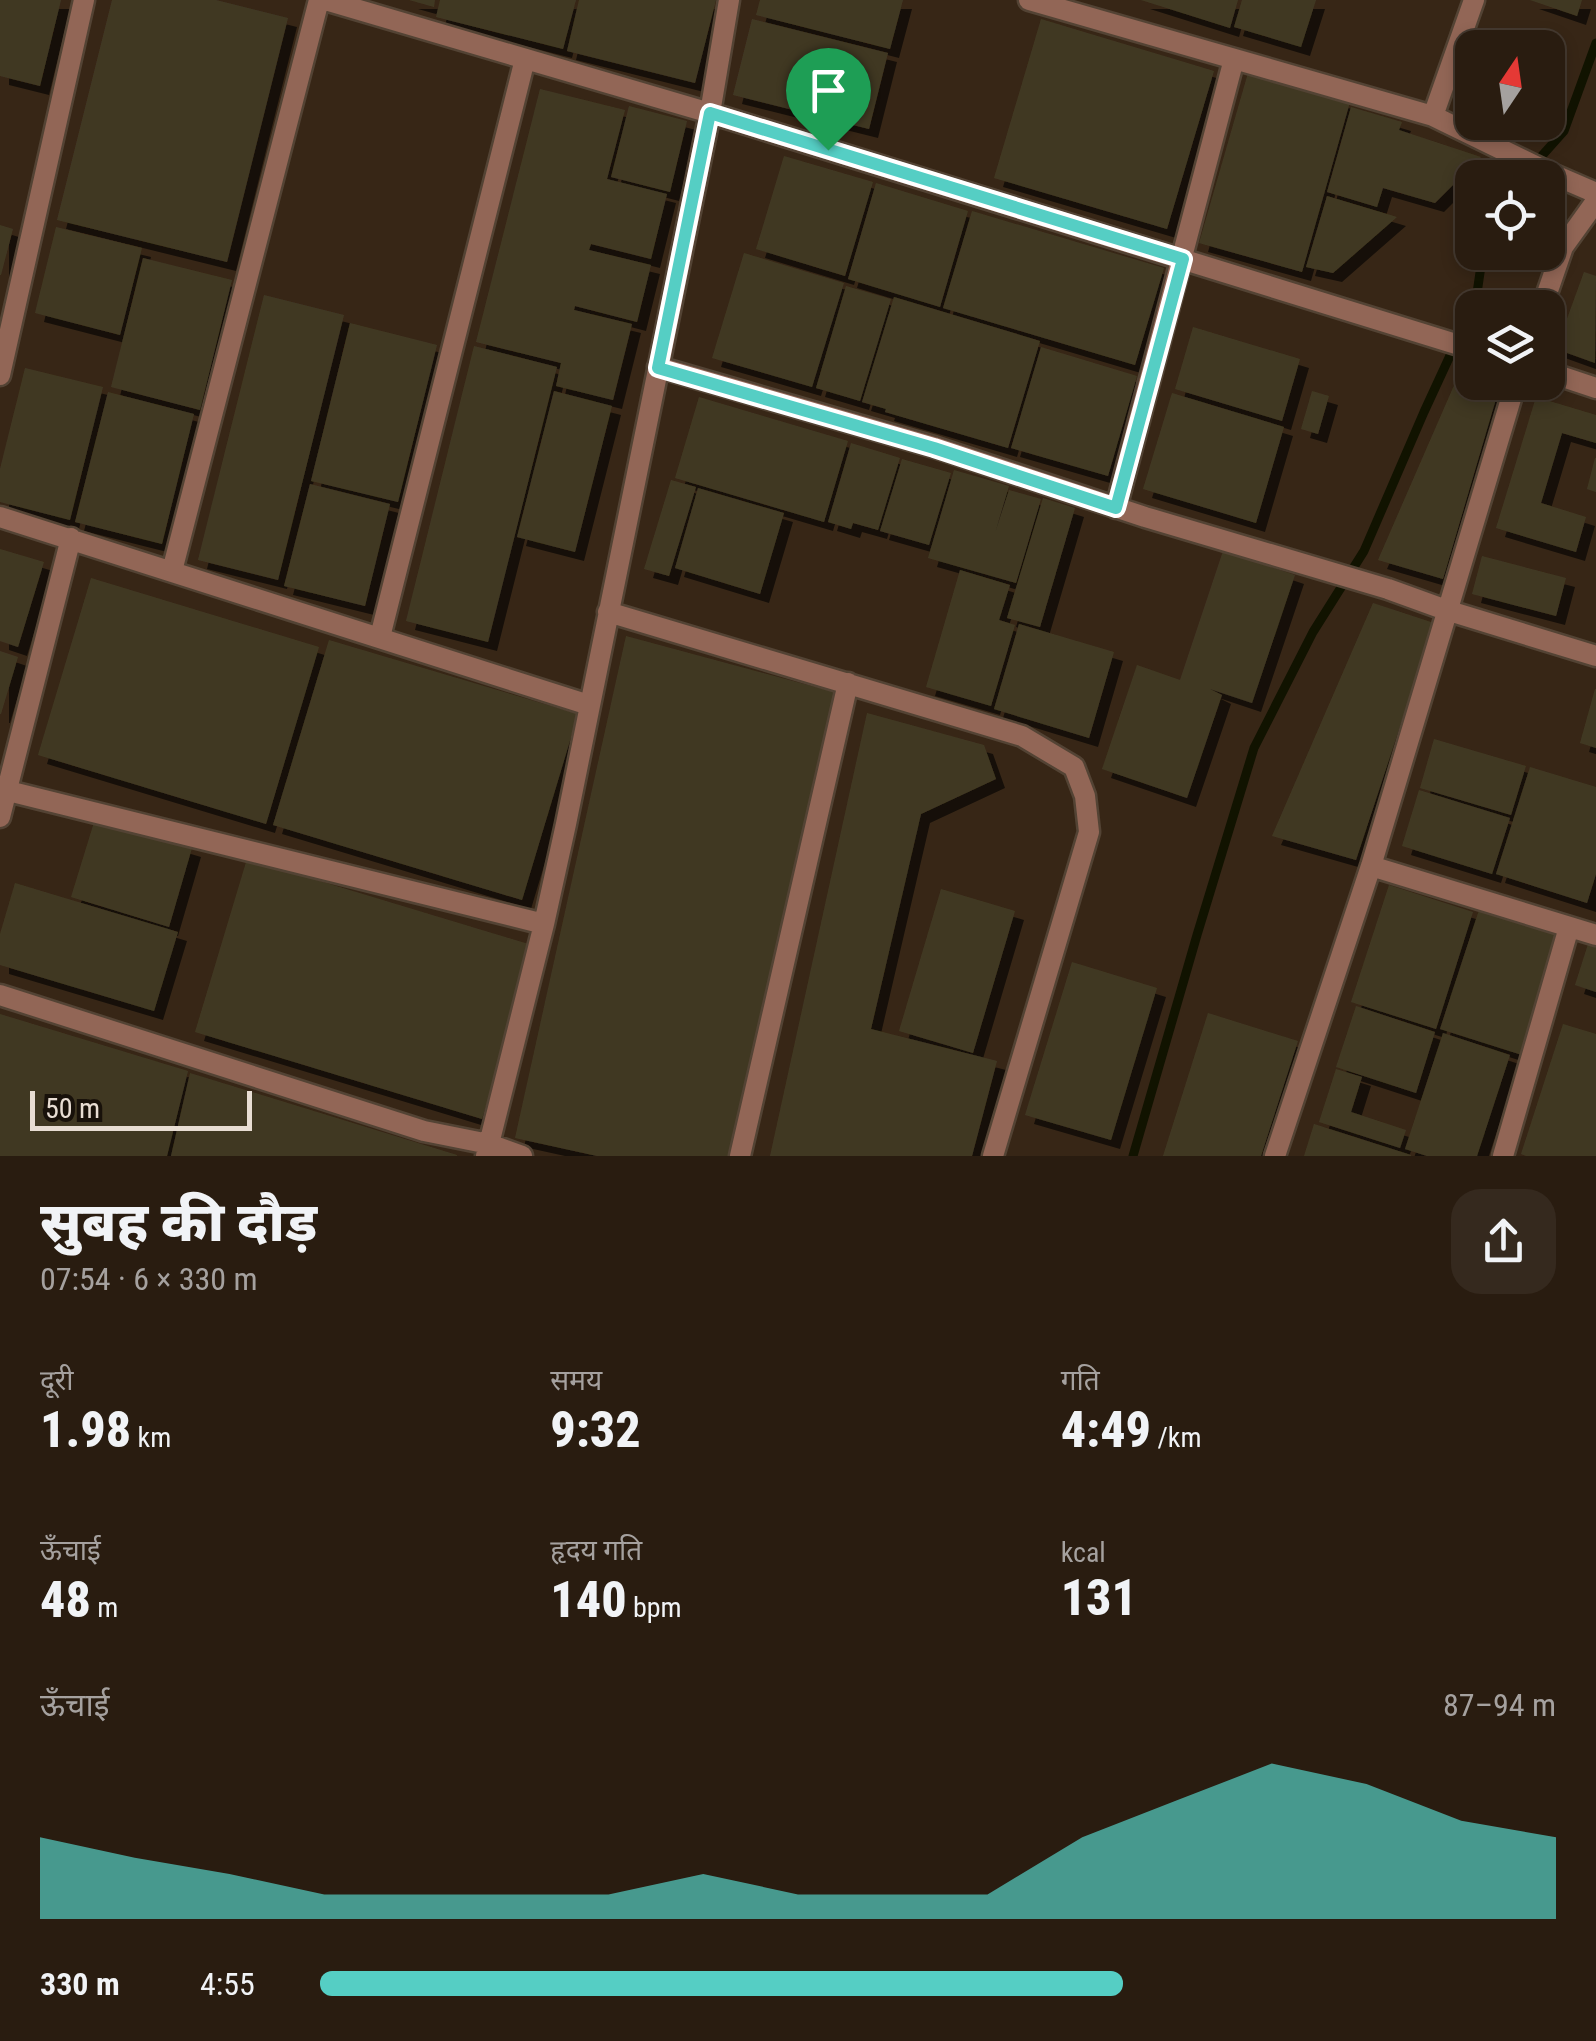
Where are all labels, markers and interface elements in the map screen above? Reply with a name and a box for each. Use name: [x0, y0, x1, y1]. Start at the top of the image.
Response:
north arrow: [1455, 30, 1565, 140]
map controls: [1455, 30, 1565, 400]
pin: [786, 48, 871, 151]
icon: arrive: [801, 63, 856, 118]
button: locate: [1455, 160, 1565, 270]
button: layers: [1455, 290, 1565, 400]
scale bar: [30, 1086, 252, 1130]
text: 50 m: [45, 1092, 100, 1125]
button: share: [1451, 1189, 1556, 1294]
text: सुबह की दौड़: [40, 1190, 317, 1254]
text: 07:54 · 6 × 330 m: [40, 1260, 258, 1298]
text: दूरी: [40, 1364, 74, 1397]
text: समय: [550, 1364, 602, 1397]
text: गति: [1061, 1364, 1100, 1397]
text: 1.98: [40, 1401, 131, 1459]
text: 9:32: [550, 1401, 641, 1459]
text: 4:49: [1061, 1401, 1151, 1459]
text: km: [131, 1421, 171, 1454]
text: /km: [1151, 1421, 1202, 1454]
text: ऊँचाई: [40, 1534, 101, 1567]
text: हृदय गति: [550, 1534, 642, 1567]
text: kcal: [1061, 1536, 1106, 1569]
text: 131: [1061, 1569, 1137, 1627]
text: 48: [40, 1571, 91, 1629]
text: 140: [550, 1571, 627, 1629]
text: m: [91, 1591, 118, 1624]
text: bpm: [627, 1591, 682, 1624]
text: ऊँचाई: [40, 1686, 109, 1724]
text: 87–94 m: [1443, 1686, 1556, 1724]
text: 330 m: [40, 1965, 120, 2003]
text: 4:55: [200, 1965, 255, 2003]

